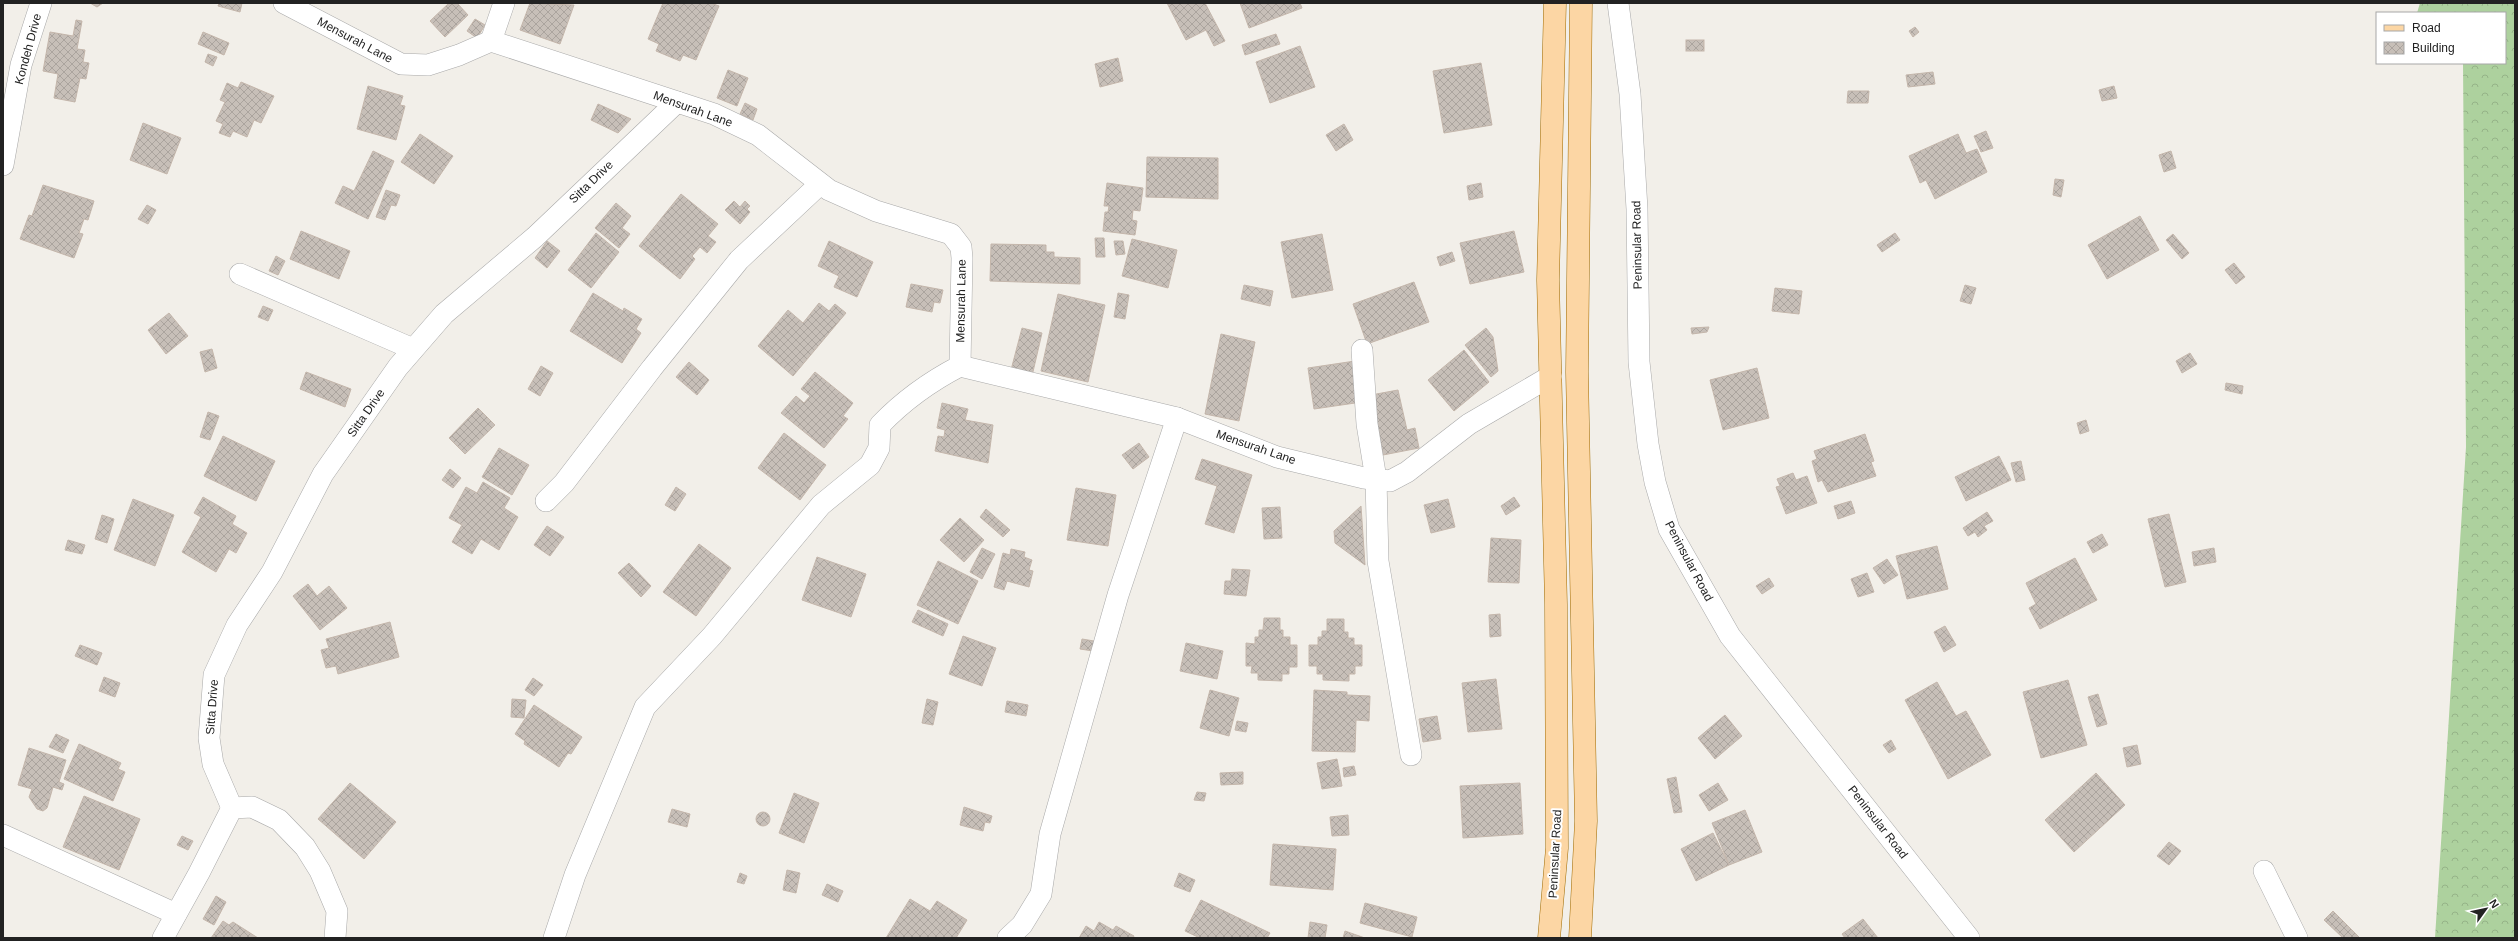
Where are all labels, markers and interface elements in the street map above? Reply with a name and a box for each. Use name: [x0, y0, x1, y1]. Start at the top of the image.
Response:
street label: Kondeh Drive: [12, 12, 44, 86]
legend: [2376, 12, 2506, 64]
street label: Mensurah Lane: [315, 14, 395, 66]
text: Road: [2412, 21, 2441, 35]
text: Building: [2412, 41, 2455, 55]
street label: Mensurah Lane: [651, 88, 735, 130]
street label: Sitta Drive: [566, 158, 616, 206]
street label: Peninsular Road: [1629, 201, 1645, 289]
street label: Mensurah Lane: [953, 259, 969, 343]
street label: Sitta Drive: [344, 386, 388, 440]
street label: Mensurah Lane: [1214, 427, 1298, 467]
street label: Peninsular Road: [1662, 519, 1716, 603]
street label: Sitta Drive: [203, 679, 221, 735]
street label: Peninsular Road: [1845, 783, 1911, 861]
street label: Peninsular Road: [1546, 809, 1564, 899]
north arrow: [2466, 889, 2506, 929]
text: N: [2487, 897, 2502, 910]

